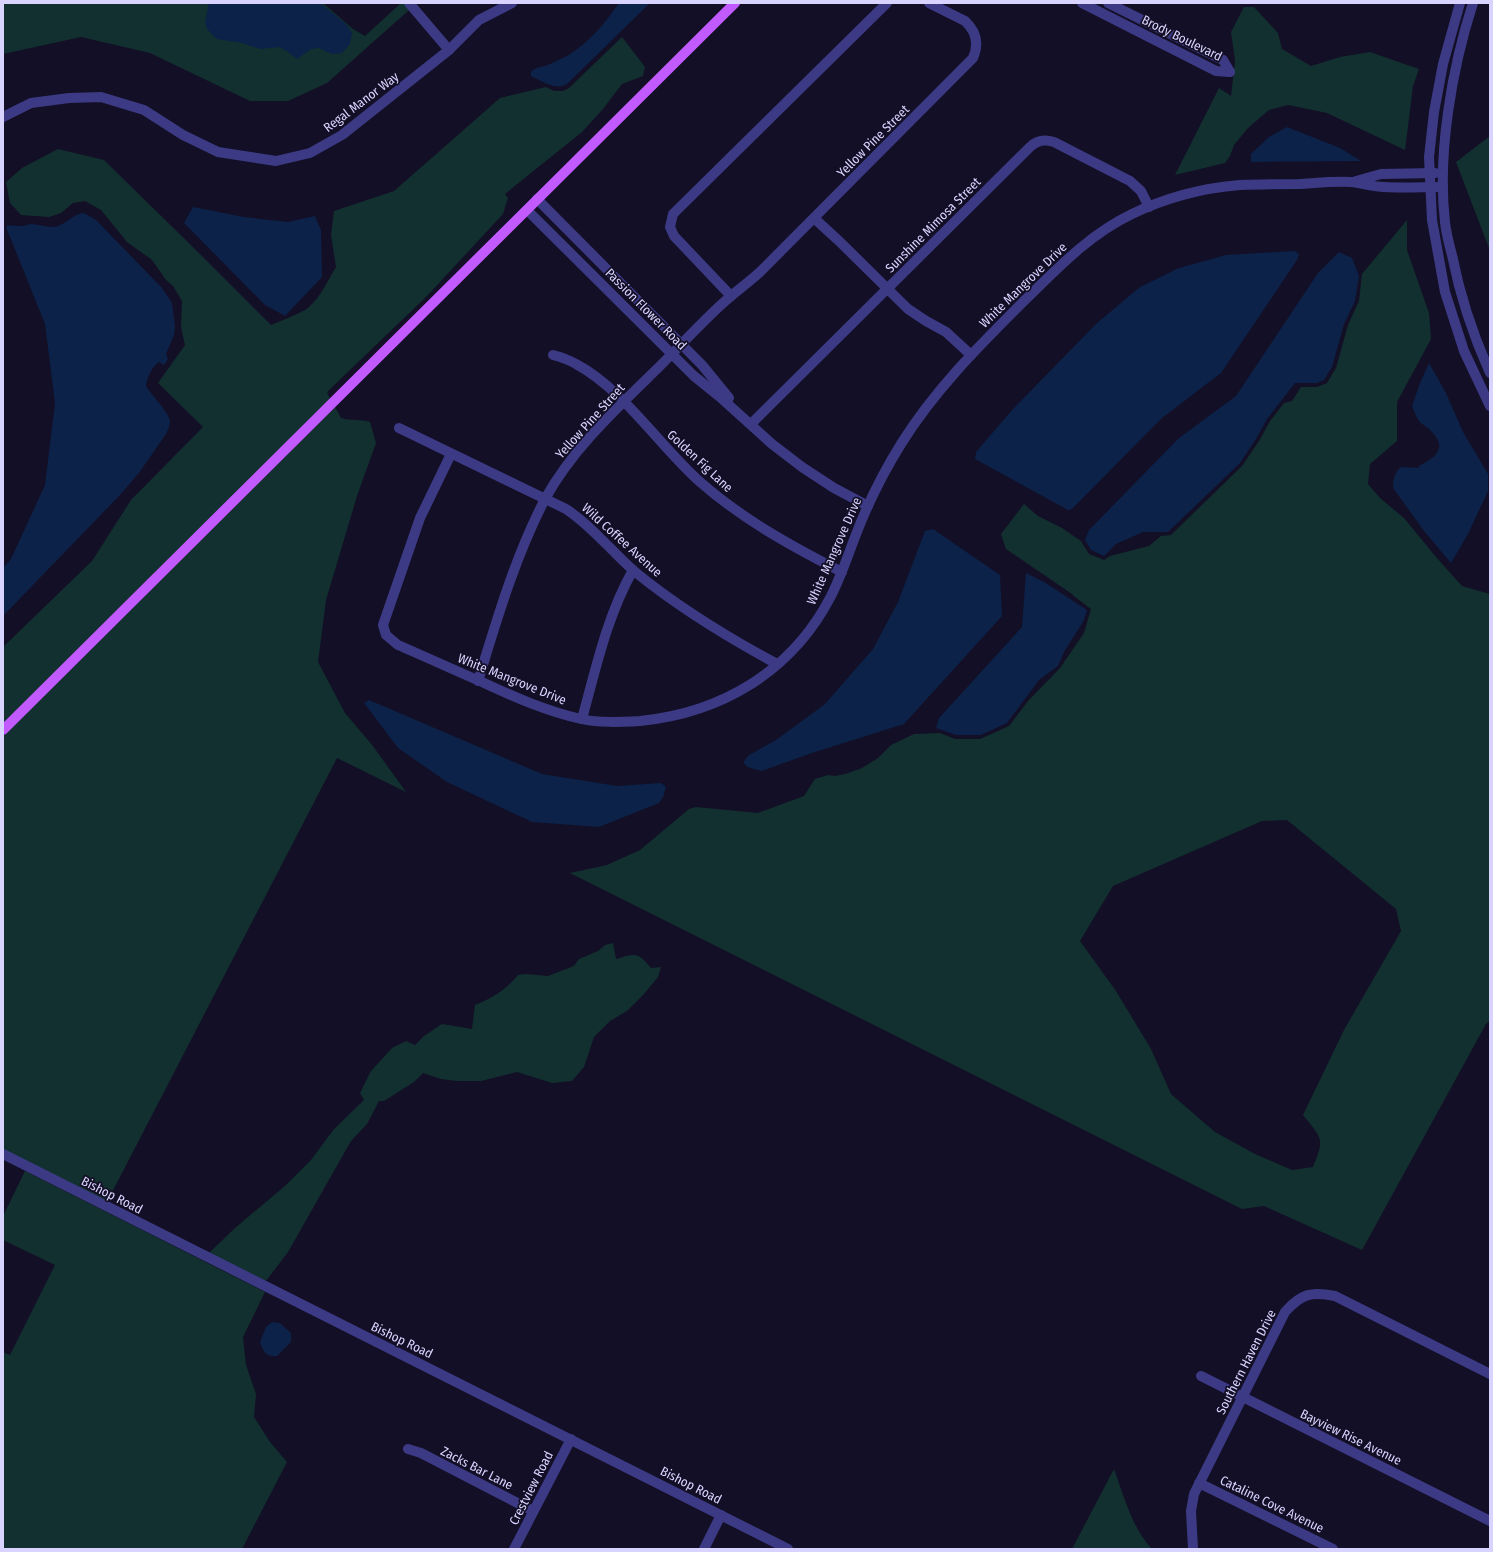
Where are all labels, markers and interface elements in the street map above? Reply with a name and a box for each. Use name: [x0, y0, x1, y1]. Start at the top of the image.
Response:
street label: Brody Boulevard: [1139, 12, 1225, 64]
street label: Regal Manor Way: [320, 69, 402, 135]
street label: Yellow Pine Street: [834, 101, 913, 180]
street label: Sunshine Mimosa Street: [882, 174, 984, 276]
street label: White Mangrove Drive: [976, 239, 1070, 331]
street label: Passion Flower Road: [602, 265, 690, 353]
street label: Yellow Pine Street: [552, 380, 628, 462]
street label: Golden Fig Lane: [664, 427, 736, 495]
street label: White Mangrove Drive: [804, 495, 864, 607]
street label: Wild Coffee Avenue: [579, 500, 665, 580]
street label: White Mangrove Drive: [456, 650, 568, 708]
street label: Bishop Road: [79, 1173, 145, 1217]
street label: Southern Haven Drive: [1213, 1307, 1279, 1417]
street label: Bishop Road: [369, 1319, 435, 1361]
street label: Bayview Rise Avenue: [1298, 1406, 1404, 1468]
street label: Zacks Bar Lane: [438, 1443, 516, 1493]
street label: Crestview Road: [506, 1449, 556, 1527]
street label: Bishop Road: [658, 1463, 724, 1507]
street label: Cataline Cove Avenue: [1218, 1472, 1326, 1536]

